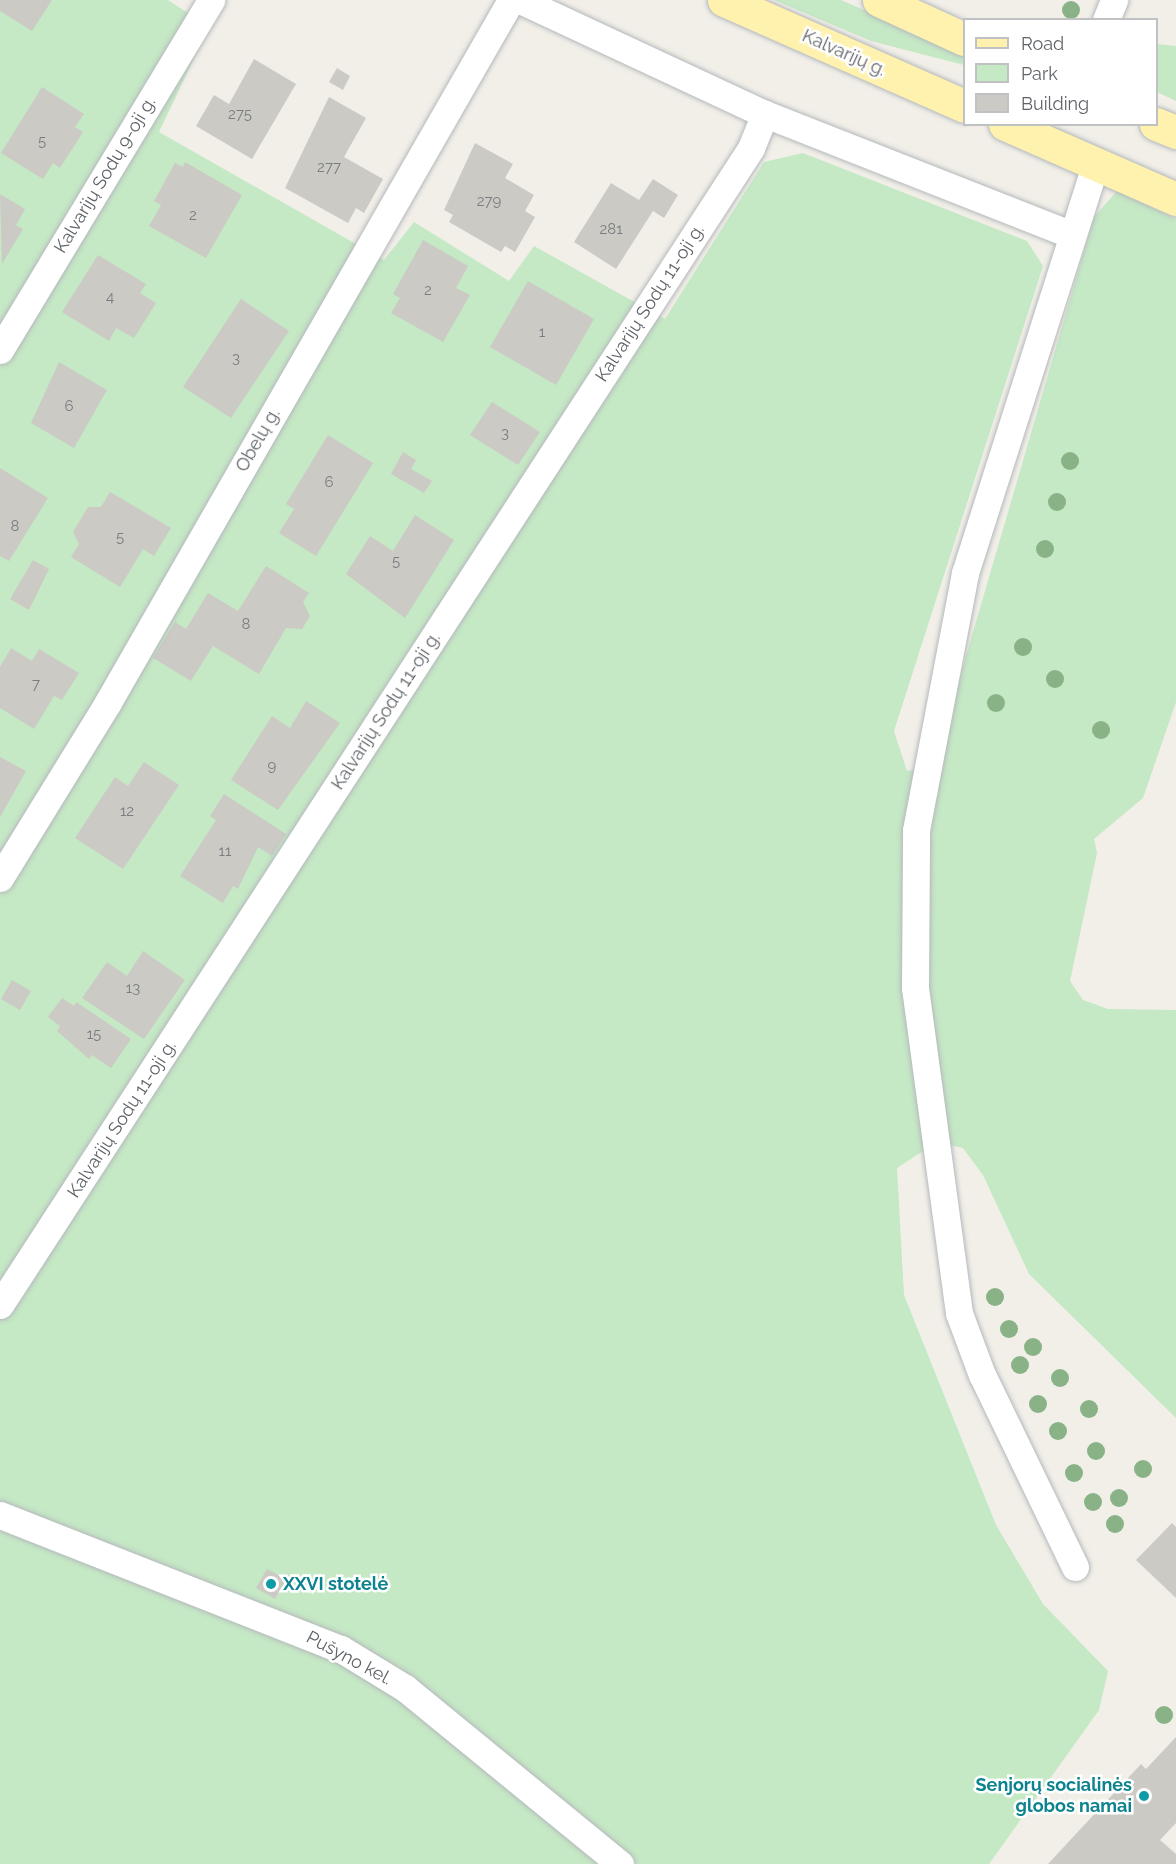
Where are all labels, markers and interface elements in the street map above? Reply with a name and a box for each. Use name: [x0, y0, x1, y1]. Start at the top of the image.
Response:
legend: [963, 18, 1158, 126]
street label: Kalvarijų g.: [799, 25, 889, 81]
text: Road: [1021, 33, 1064, 54]
text: Park: [1021, 63, 1058, 84]
street label: Kalvarijų Sodų 9-oji g.: [50, 93, 160, 257]
text: Building: [1021, 93, 1089, 114]
house number: 275: [228, 106, 252, 124]
house number: 5: [38, 133, 46, 151]
house number: 277: [317, 159, 341, 177]
house number: 279: [477, 193, 501, 211]
house number: 2: [189, 207, 197, 225]
street label: Kalvarijų Sodų 11-oji g.: [591, 220, 709, 386]
house number: 281: [599, 221, 623, 239]
house number: 2: [424, 282, 432, 300]
house number: 4: [106, 289, 114, 307]
house number: 1: [539, 324, 545, 342]
house number: 3: [232, 350, 240, 368]
house number: 6: [64, 398, 74, 416]
street label: Obelų g.: [231, 404, 285, 476]
house number: 3: [501, 425, 509, 443]
house number: 6: [324, 474, 334, 492]
house number: 8: [11, 518, 19, 536]
house number: 5: [116, 529, 124, 547]
house number: 5: [392, 553, 400, 571]
house number: 8: [242, 616, 250, 634]
street label: Kalvarijų Sodų 11-oji g.: [327, 628, 445, 794]
house number: 7: [32, 676, 40, 694]
house number: 9: [268, 758, 276, 776]
house number: 12: [120, 803, 134, 821]
house number: 11: [219, 843, 231, 861]
house number: 13: [126, 980, 140, 998]
house number: 15: [87, 1026, 101, 1044]
street label: Kalvarijų Sodų 11-oji g.: [63, 1036, 181, 1202]
place label: XXVI stotelė: [283, 1573, 388, 1595]
marker: XXVI stotelė: [264, 1577, 278, 1591]
street label: Pušyno kel.: [302, 1626, 396, 1690]
place label: Senjorų socialinės globos namai: [976, 1775, 1132, 1818]
marker: Senjorų socialinės globos namai: [1137, 1789, 1151, 1803]

